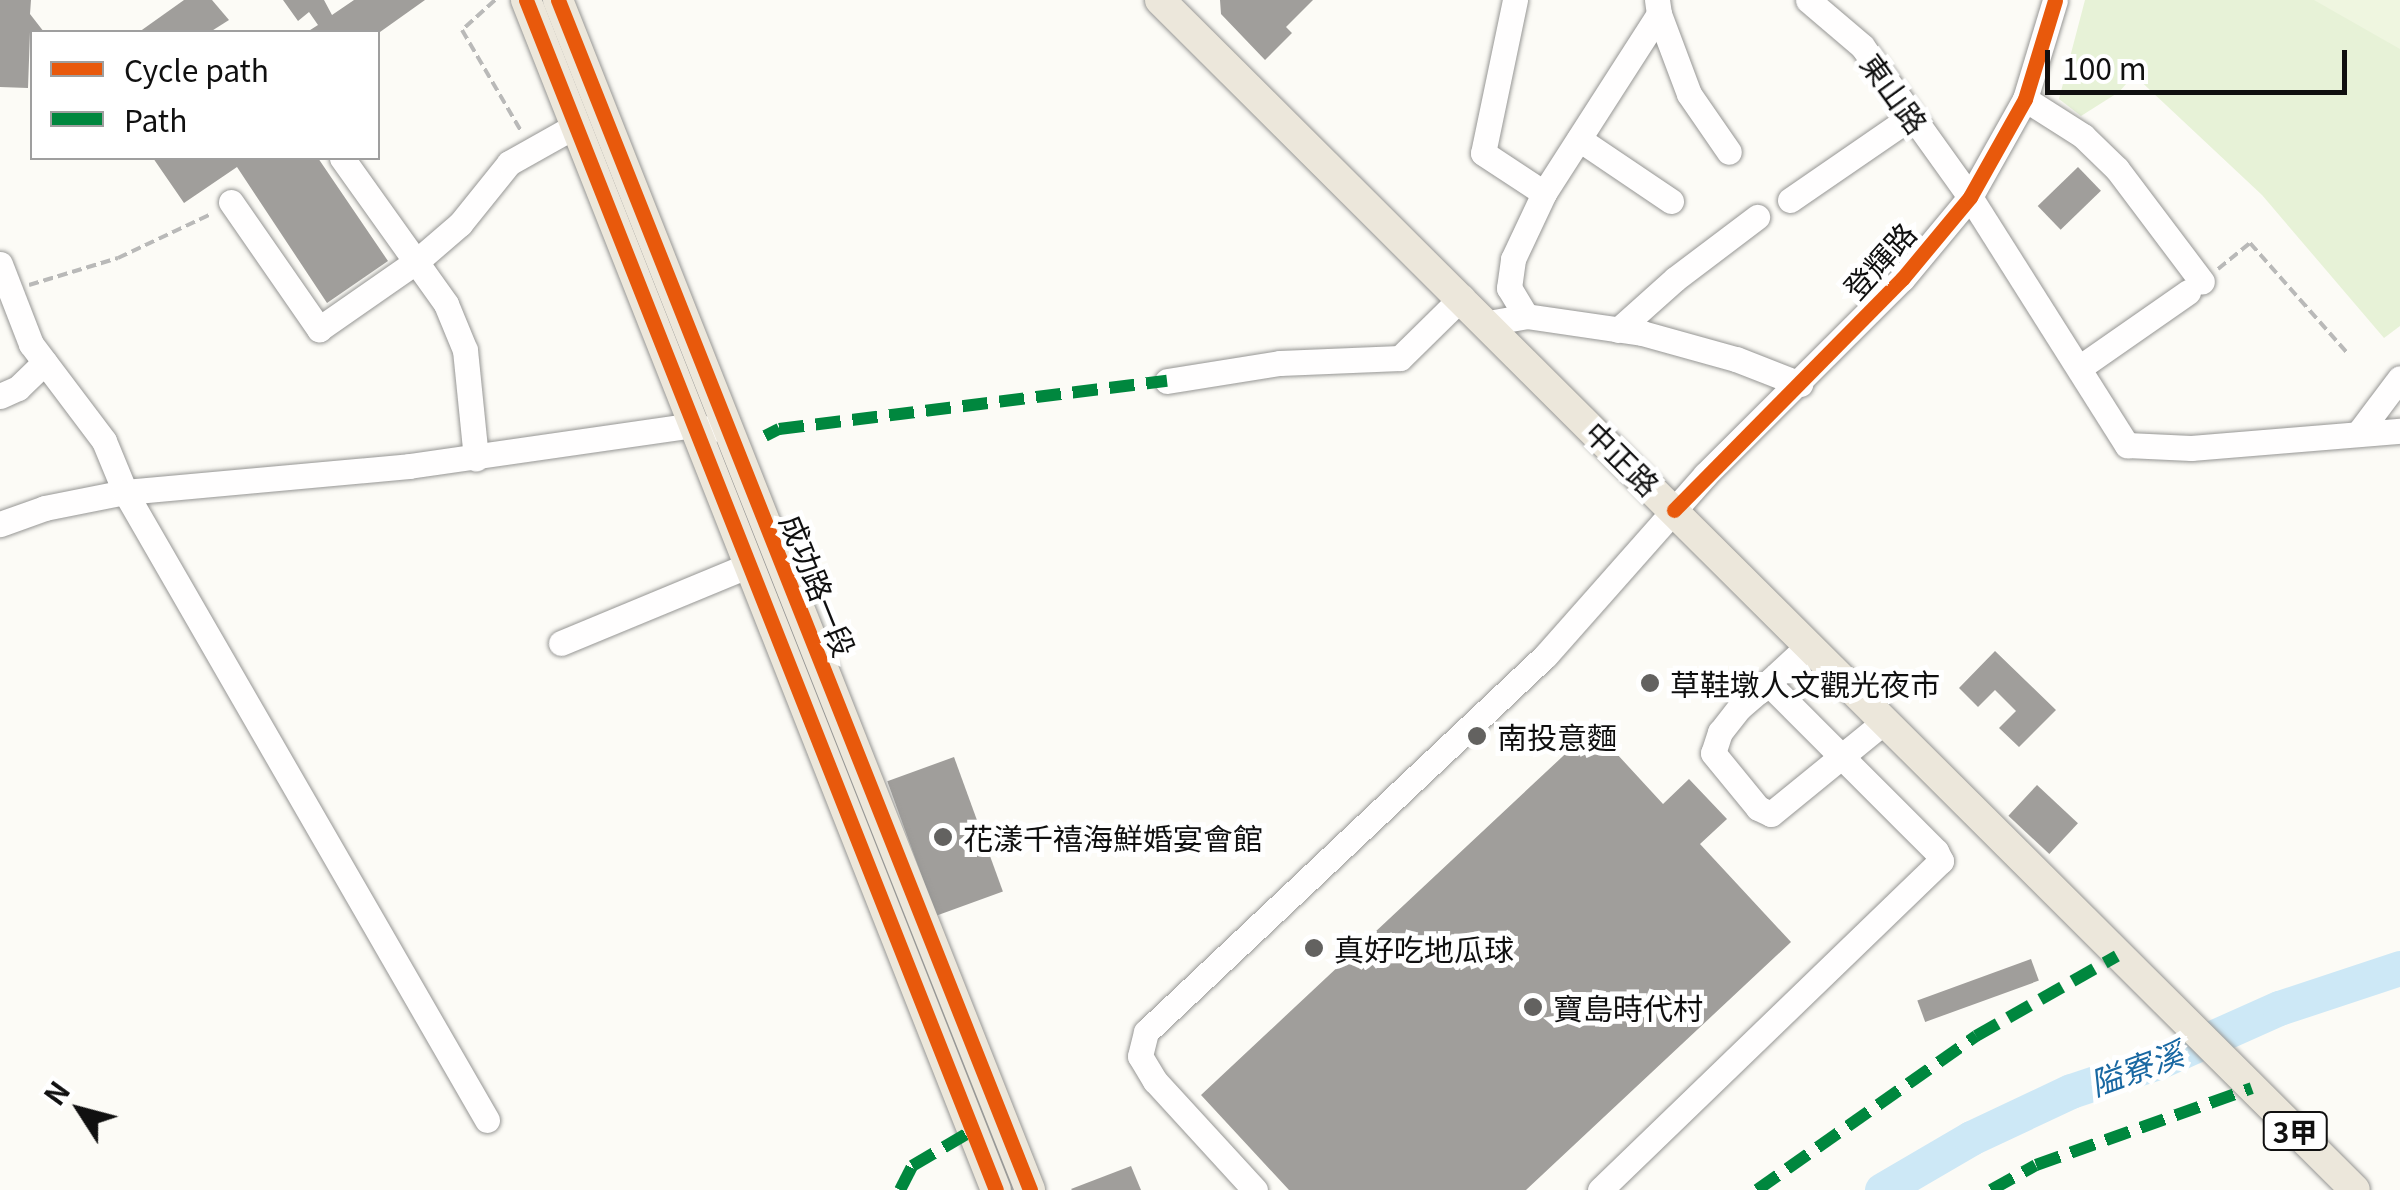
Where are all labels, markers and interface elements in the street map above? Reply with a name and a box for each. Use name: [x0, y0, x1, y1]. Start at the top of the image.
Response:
legend: [30, 30, 380, 160]
scale bar: [2050, 30, 2352, 92]
text: 100 m: [2062, 45, 2146, 89]
street label: 東山路: [1854, 46, 1936, 140]
text: Cycle path: [124, 47, 269, 91]
text: Path: [124, 97, 187, 141]
street label: 登輝路: [1836, 215, 1922, 305]
street label: 中正路: [1578, 413, 1668, 503]
street label: 成功路一段: [774, 509, 864, 661]
place label: 草鞋墩人文觀光夜市: [1670, 665, 1940, 701]
marker: 草鞋墩人文觀光夜市: [1639, 672, 1661, 694]
place label: 南投意麵: [1497, 718, 1617, 754]
marker: 南投意麵: [1466, 725, 1488, 747]
place label: 花漾千禧海鮮婚宴會館: [963, 819, 1263, 855]
marker: 花漾千禧海鮮婚宴會館: [932, 826, 954, 848]
place label: 真好吃地瓜球: [1334, 930, 1514, 966]
marker: 真好吃地瓜球: [1303, 937, 1325, 959]
place label: 寶島時代村: [1553, 989, 1703, 1025]
marker: 寶島時代村: [1522, 996, 1544, 1018]
water label: 隘寮溪: [2084, 1033, 2188, 1101]
north arrow: [30, 1060, 130, 1160]
text: N: [33, 1072, 78, 1113]
road number: 3甲: [2262, 1108, 2328, 1154]

